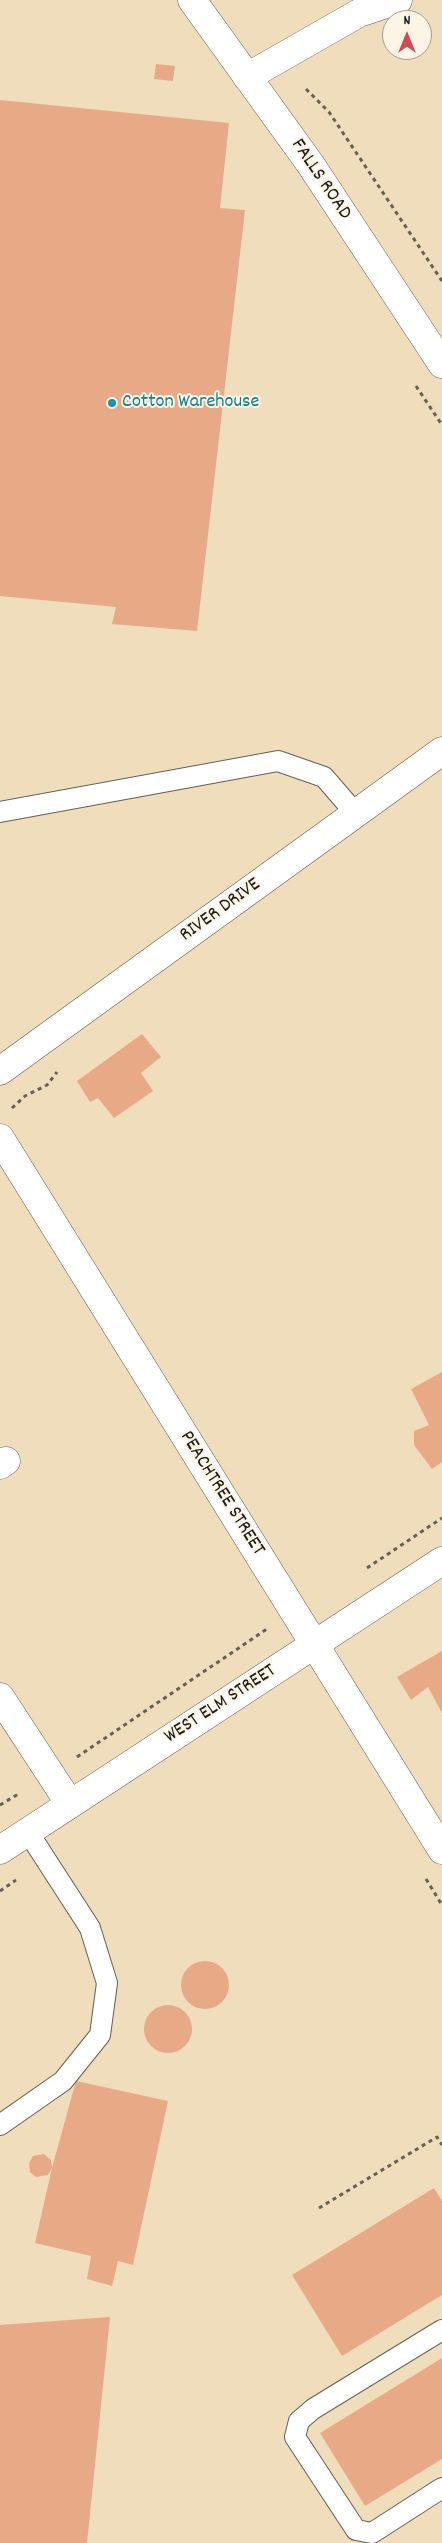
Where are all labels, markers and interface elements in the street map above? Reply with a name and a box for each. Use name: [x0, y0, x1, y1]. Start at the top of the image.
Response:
north arrow: [382, 10, 432, 60]
text: N: [404, 11, 410, 31]
street label: FALLS ROAD: [284, 135, 356, 225]
place label: Cotton Warehouse: [122, 391, 259, 415]
marker: Cotton Warehouse: [106, 397, 118, 409]
street label: RIVER DRIVE: [176, 874, 266, 948]
street label: PEACHTREE STREET: [173, 1427, 269, 1561]
street label: WEST ELM STREET: [161, 1660, 281, 1750]

